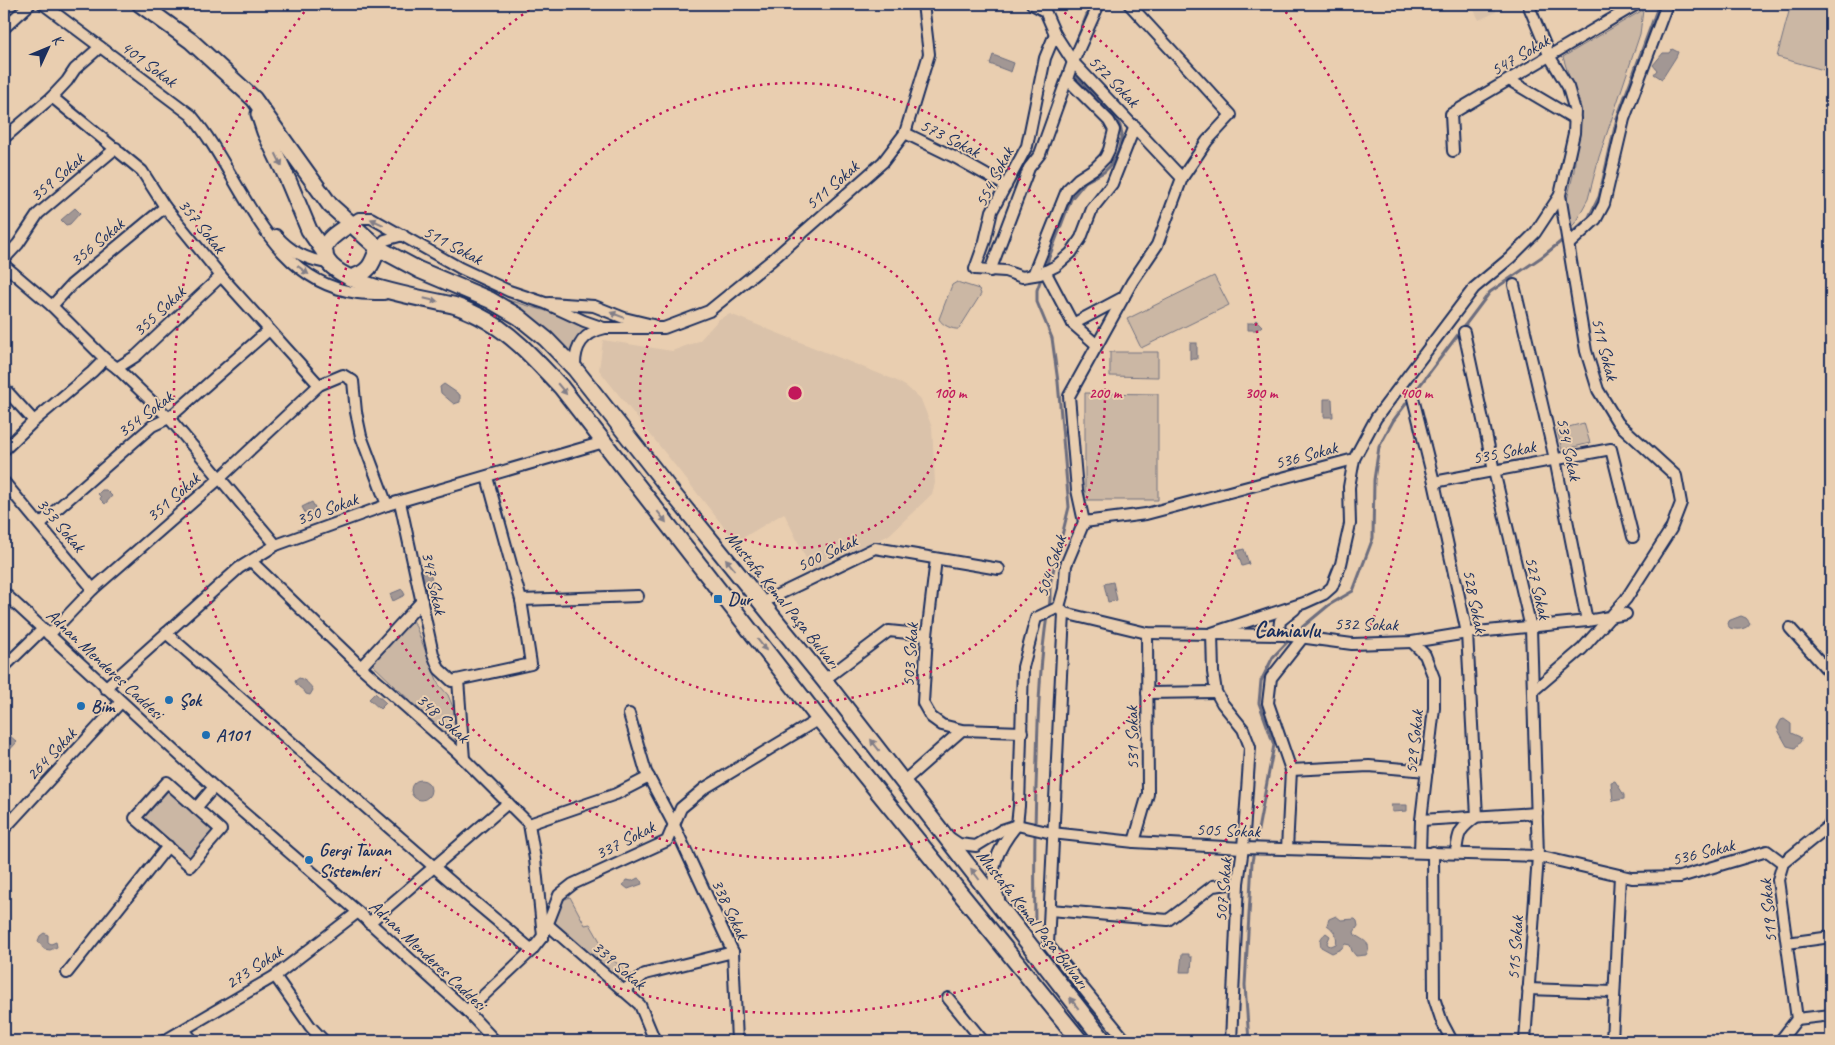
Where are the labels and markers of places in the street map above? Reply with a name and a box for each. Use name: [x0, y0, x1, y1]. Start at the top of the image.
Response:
centre of rings: [786, 384, 804, 402]
place label: Dur: [728, 588, 754, 610]
marker: Dur: [712, 593, 724, 605]
place label: Şok: [179, 689, 203, 711]
marker: Şok: [163, 694, 175, 706]
place label: Bim: [91, 695, 116, 717]
marker: Bim: [75, 700, 87, 712]
place label: A101: [216, 724, 251, 746]
marker: A101: [200, 729, 212, 741]
place label: Gergi Tavan Sistemleri: [319, 839, 392, 882]
marker: Gergi Tavan Sistemleri: [303, 854, 315, 866]

